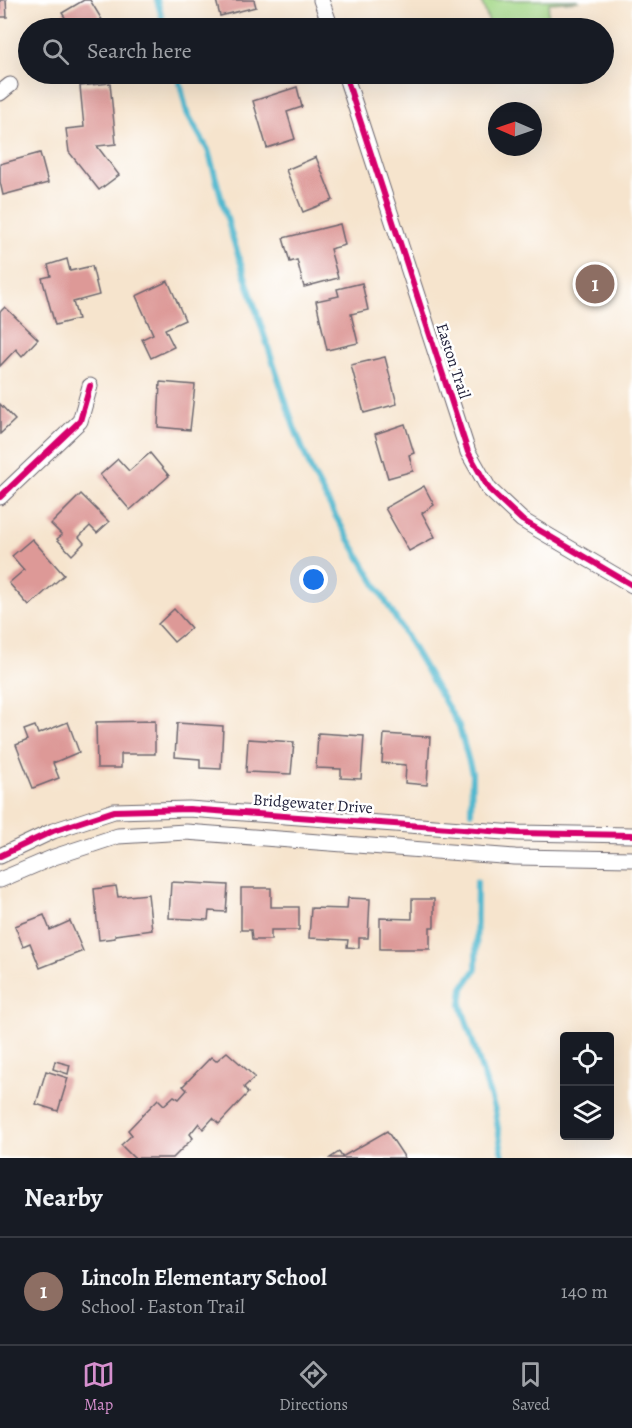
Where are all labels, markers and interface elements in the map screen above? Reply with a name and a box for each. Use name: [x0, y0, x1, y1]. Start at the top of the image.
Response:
search box: [18, 18, 614, 84]
icon: search: [39, 35, 72, 68]
text: Search here: [87, 36, 192, 66]
north arrow: [488, 102, 542, 156]
pin: 1: [576, 262, 614, 306]
street label: Easton Trail: [430, 320, 476, 402]
your location: [299, 565, 328, 594]
street label: Bridgewater Drive: [252, 789, 374, 819]
map controls: [560, 1032, 614, 1140]
button: locate: [560, 1032, 614, 1086]
button: layers: [560, 1086, 614, 1140]
text: Nearby: [24, 1180, 103, 1215]
text: Lincoln Elementary School: [81, 1263, 327, 1293]
text: 1: [40, 1278, 47, 1305]
text: 140 m: [561, 1278, 608, 1305]
text: School · Easton Trail: [81, 1293, 245, 1320]
tab: Map: [82, 1358, 115, 1416]
tab: Directions: [279, 1358, 348, 1416]
tab: Saved: [512, 1358, 550, 1416]

